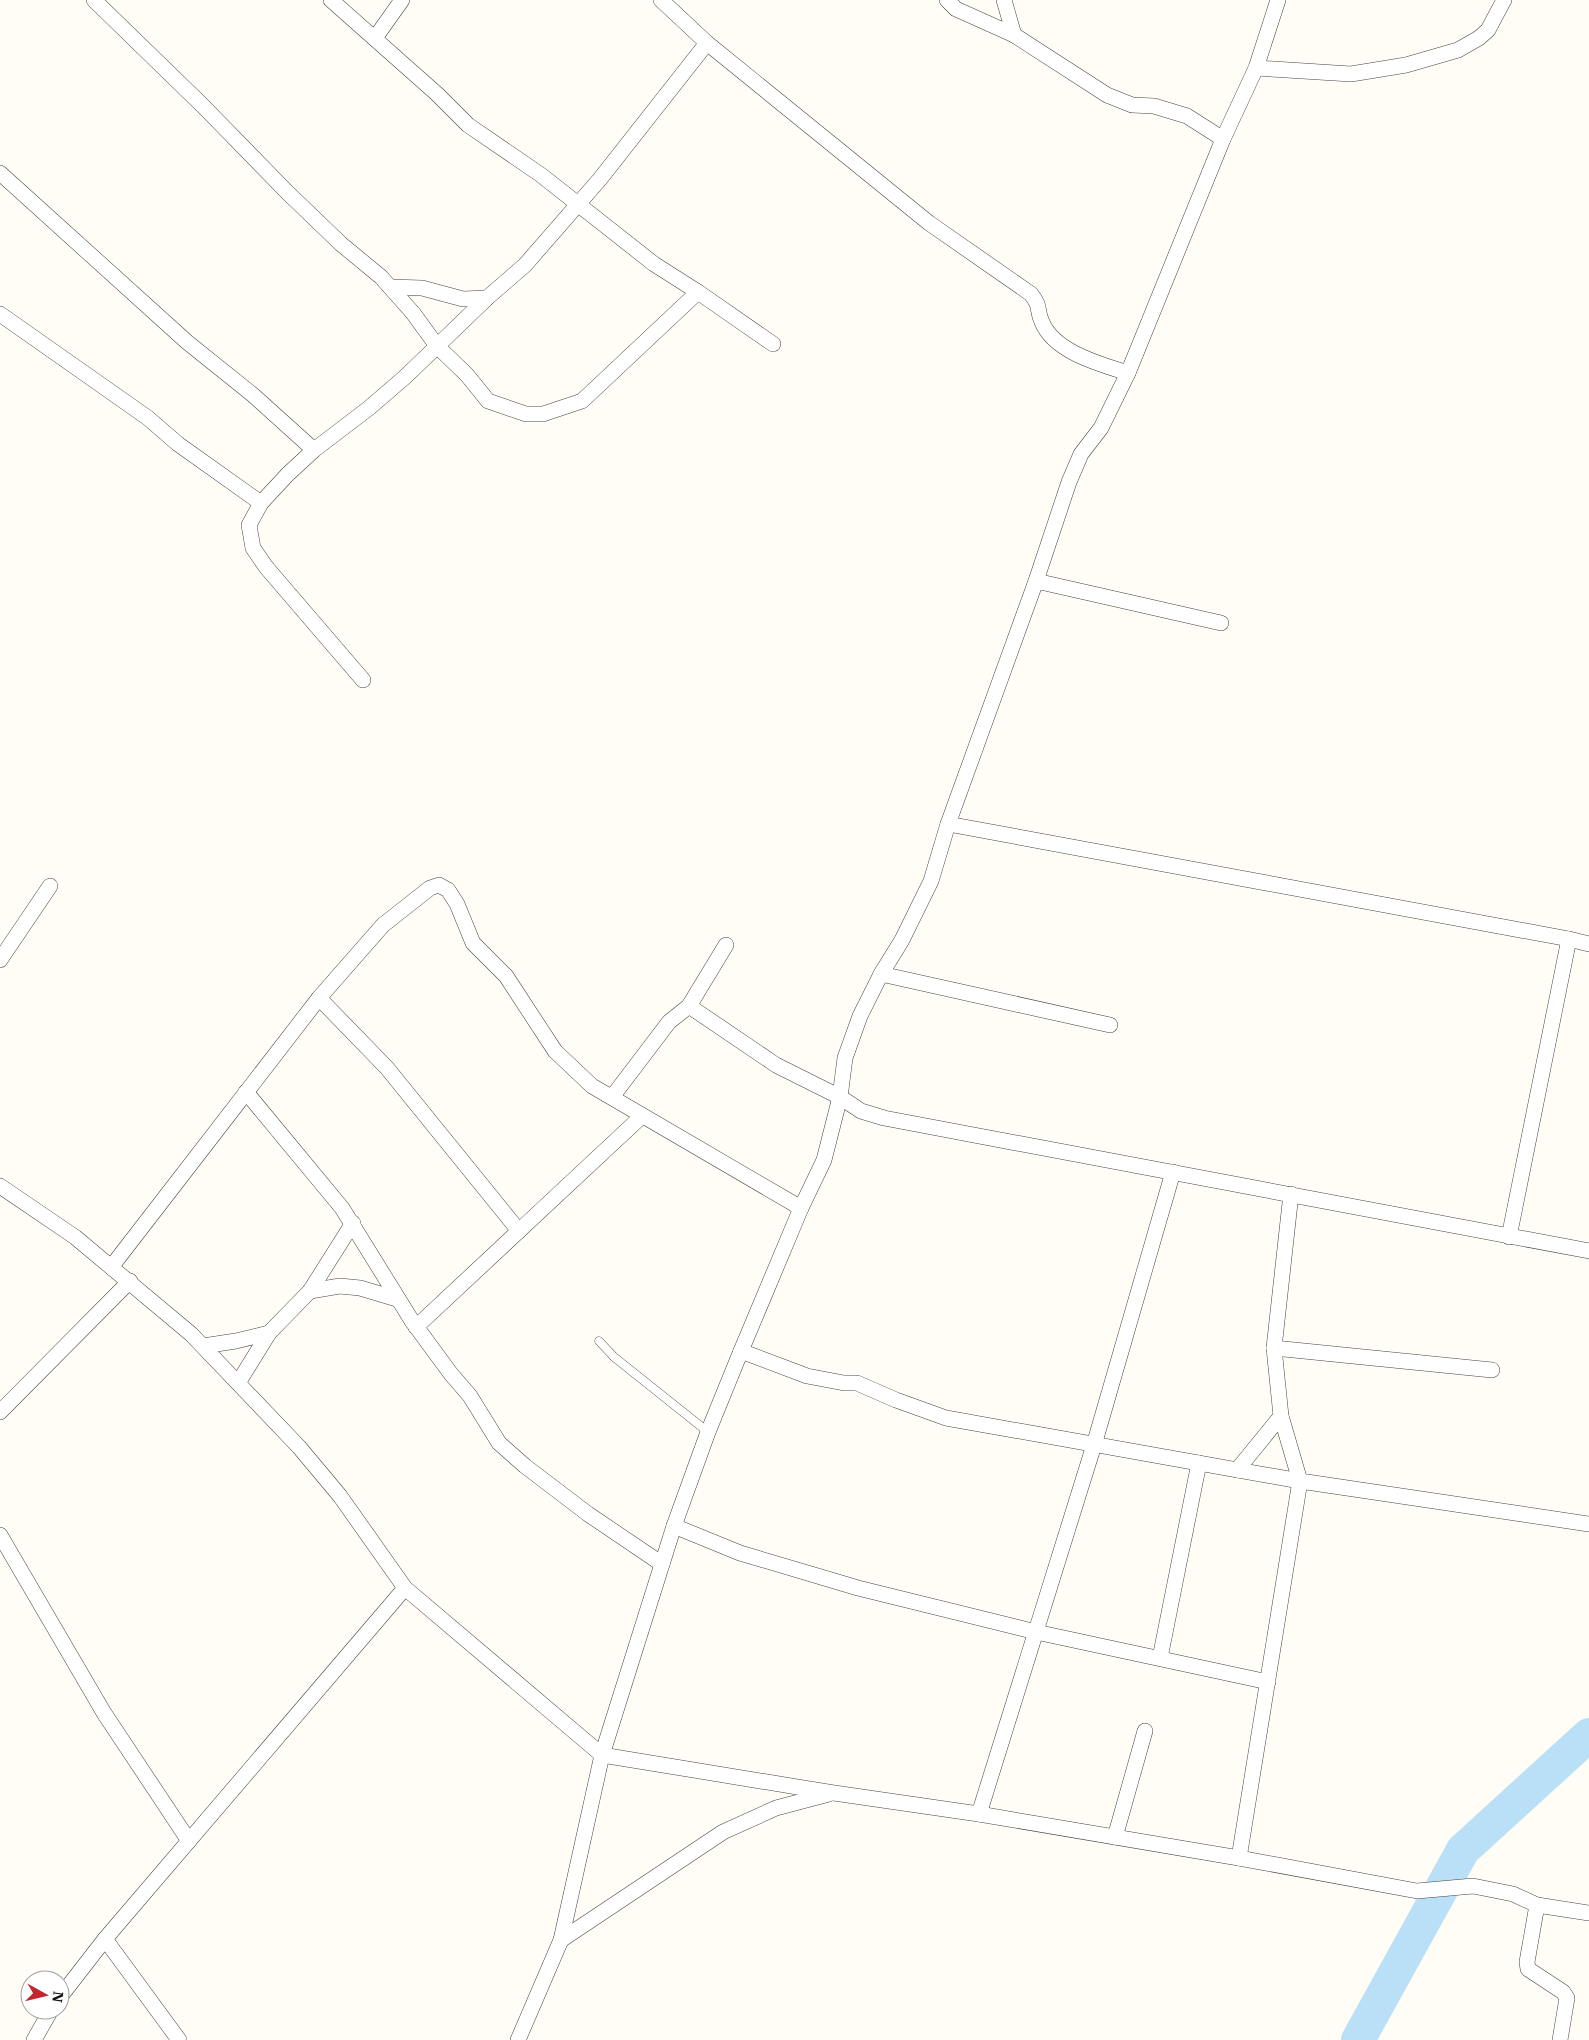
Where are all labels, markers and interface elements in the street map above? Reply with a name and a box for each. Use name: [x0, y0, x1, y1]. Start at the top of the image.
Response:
north arrow: [20, 1970, 70, 2020]
text: N: [48, 1990, 68, 2004]

